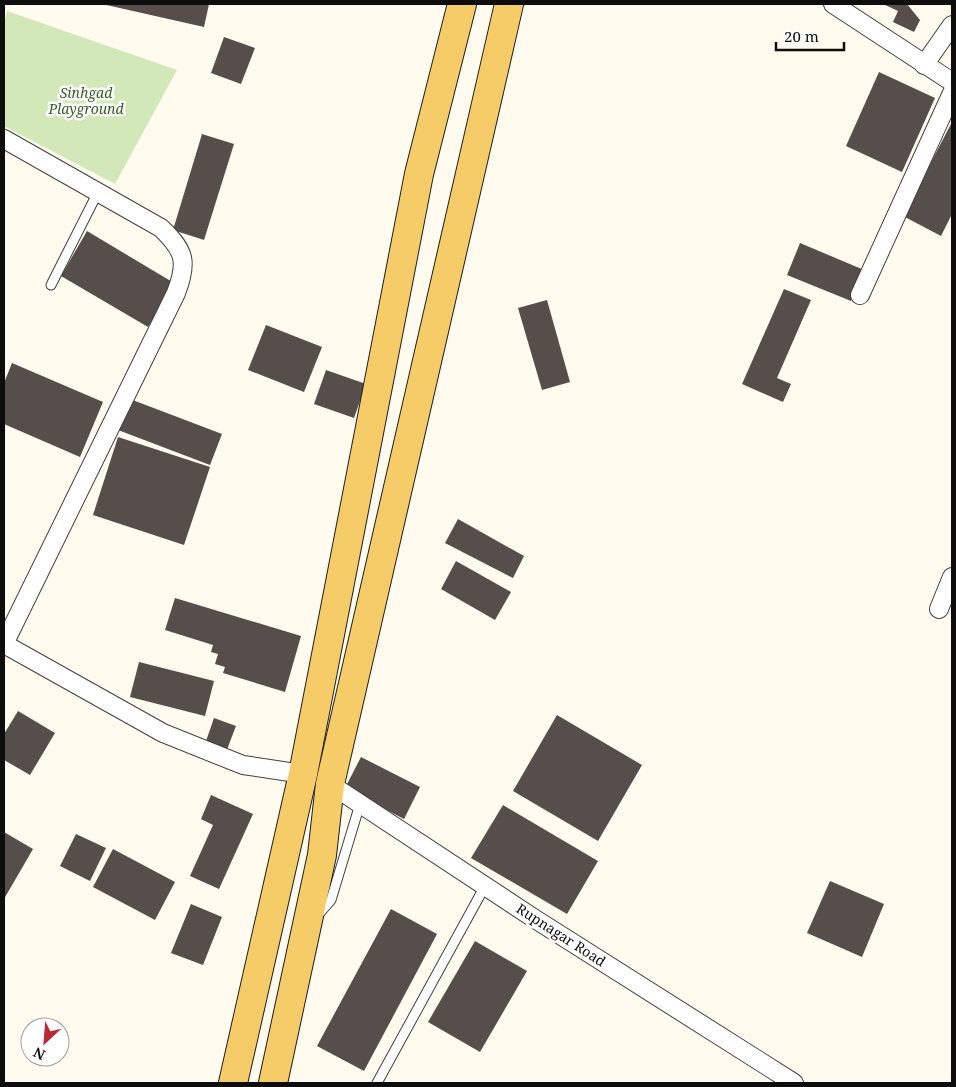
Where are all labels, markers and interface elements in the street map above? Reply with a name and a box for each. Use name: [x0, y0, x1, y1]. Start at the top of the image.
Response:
scale bar: [776, 20, 844, 52]
text: 20 m: [784, 26, 819, 46]
park label: Sinhgad Playground: [47, 83, 124, 118]
street label: Rupnagar Road: [513, 899, 610, 971]
north arrow: [20, 1017, 70, 1067]
text: N: [30, 1043, 48, 1065]

